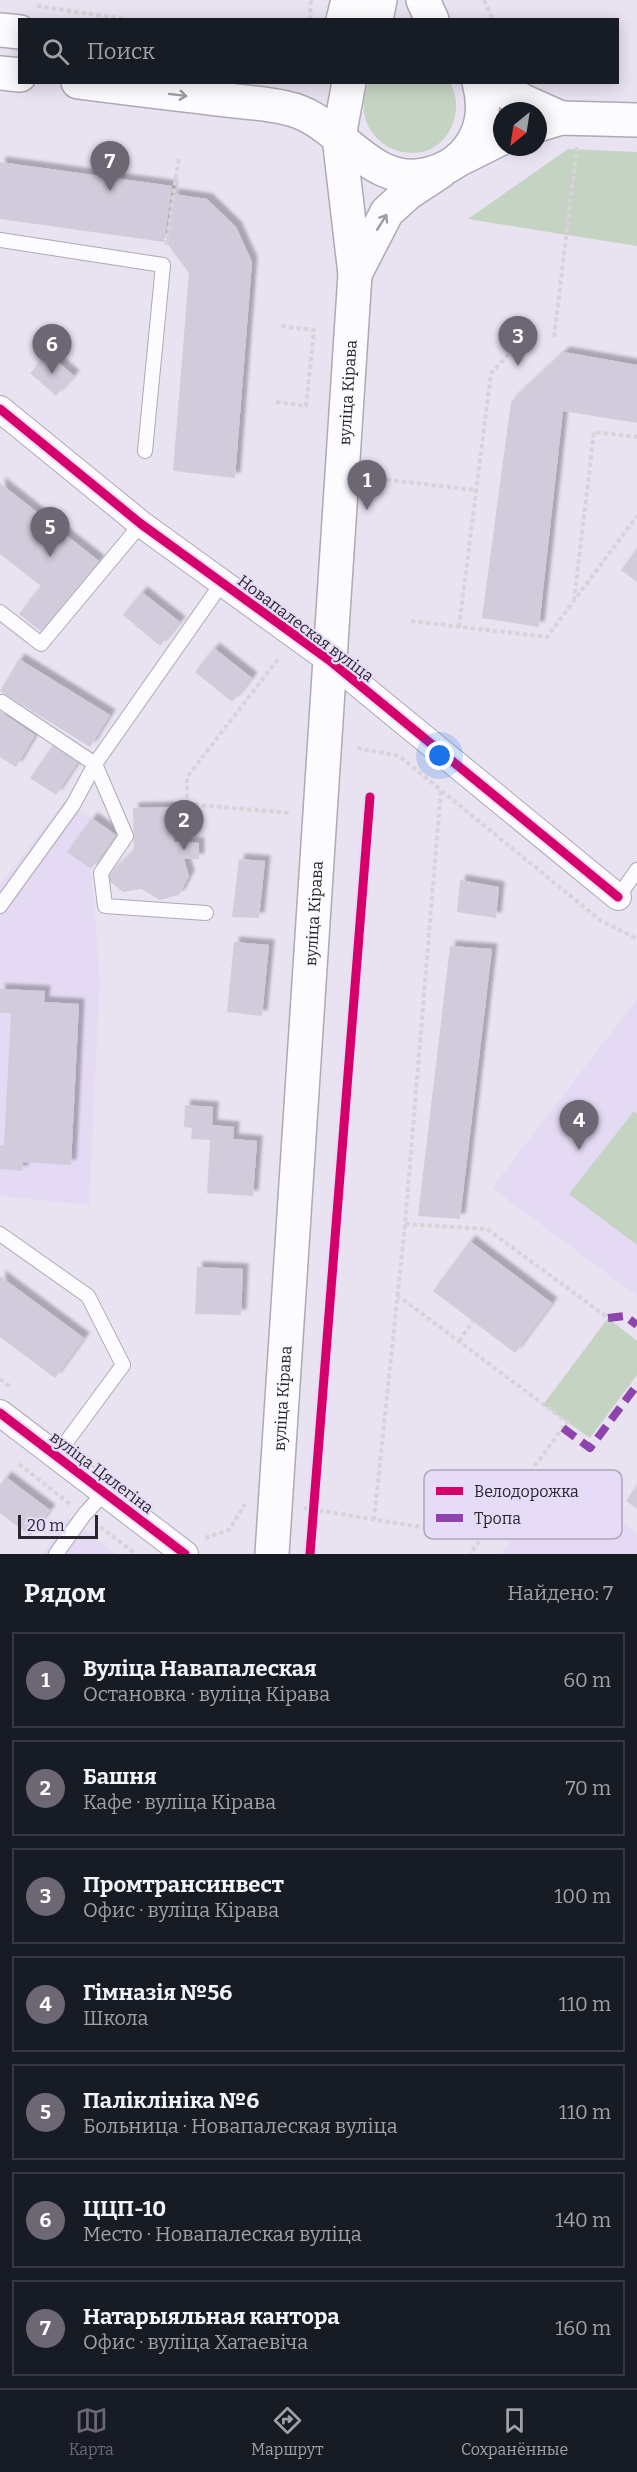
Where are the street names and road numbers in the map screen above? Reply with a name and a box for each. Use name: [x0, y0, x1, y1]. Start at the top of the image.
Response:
street label: вуліца Кірава: [335, 339, 361, 446]
street label: Новапалеская вуліца: [234, 571, 378, 686]
street label: вуліца Кірава: [301, 860, 327, 967]
street label: вуліца Кірава: [270, 1345, 296, 1452]
street label: вуліца Цялегіна: [46, 1427, 157, 1518]

